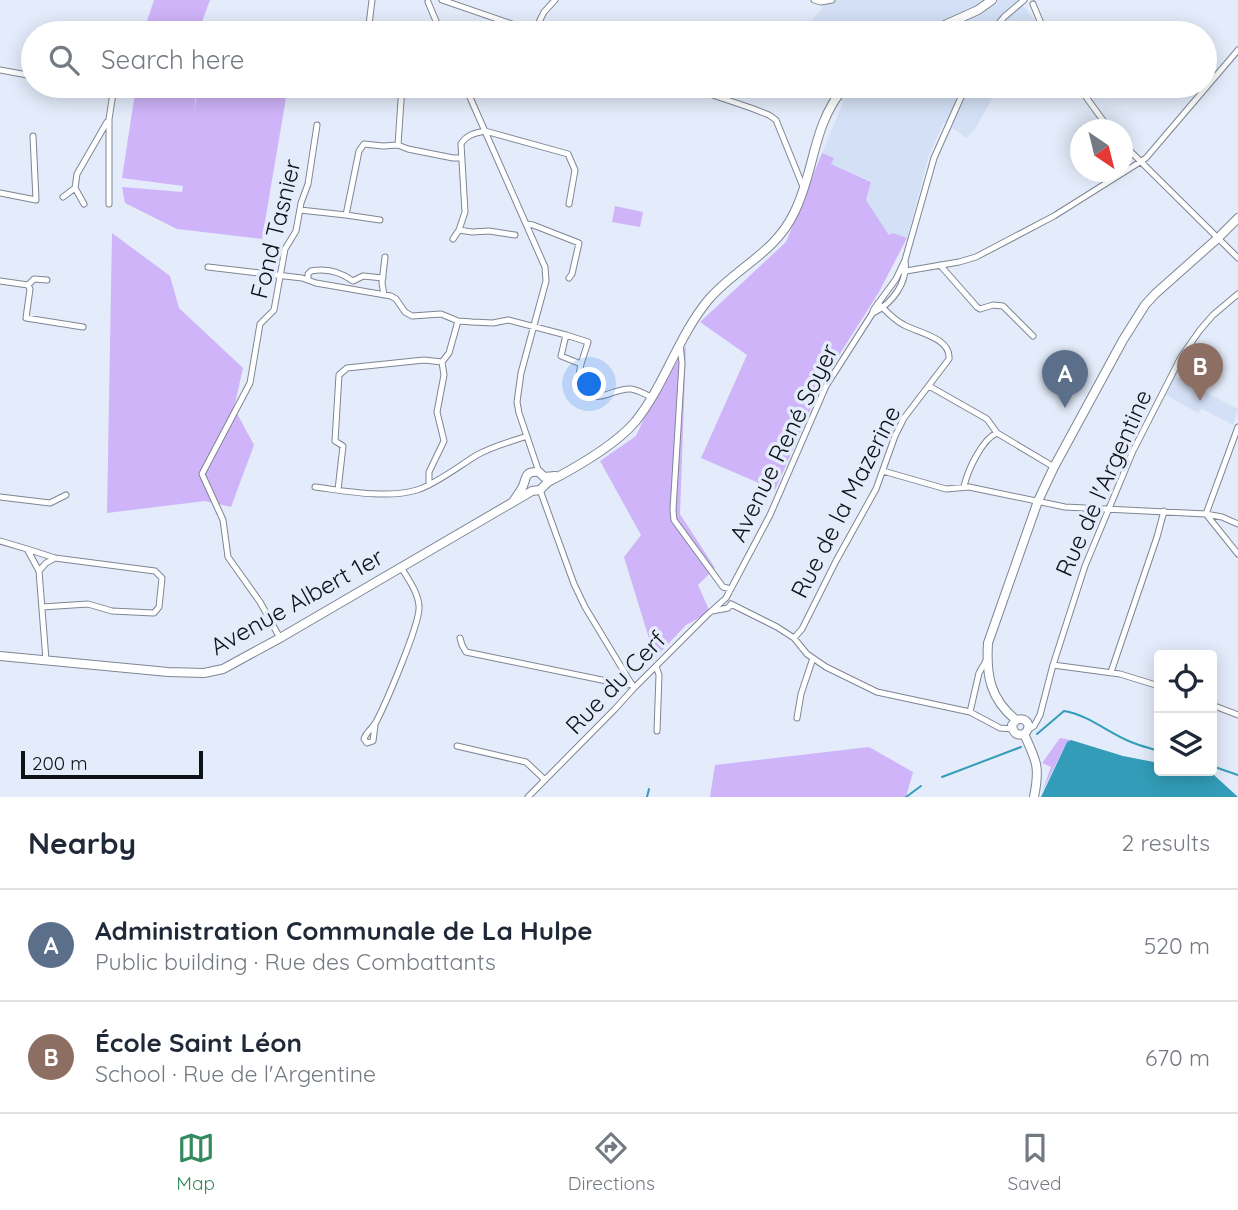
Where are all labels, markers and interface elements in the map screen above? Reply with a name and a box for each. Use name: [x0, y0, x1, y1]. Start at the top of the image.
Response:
search box: [21, 21, 1217, 98]
icon: search: [45, 41, 83, 79]
text: Search here: [101, 43, 245, 76]
north arrow: [1070, 119, 1133, 182]
street label: Fond Tasnier: [243, 156, 307, 301]
street label: Avenue René Soyer: [722, 339, 844, 546]
pin: B: [1177, 343, 1223, 401]
pin: A: [1042, 350, 1088, 408]
your location: [572, 367, 606, 401]
street label: Rue de l'Argentine: [1048, 384, 1158, 581]
street label: Rue de la Mazerine: [784, 400, 907, 603]
street label: Avenue Albert 1er: [205, 541, 388, 661]
street label: Rue du Cerf: [559, 624, 672, 740]
map controls: [1154, 650, 1217, 776]
button: locate: [1154, 650, 1217, 713]
button: layers: [1154, 713, 1217, 776]
scale bar: [21, 748, 203, 780]
text: 200 m: [32, 751, 88, 775]
text: Nearby: [28, 824, 136, 862]
text: 2 results: [1121, 828, 1210, 857]
text: Administration Communale de La Hulpe: [95, 914, 593, 947]
text: A: [44, 931, 58, 960]
text: 520 m: [1144, 931, 1210, 960]
text: Public building · Rue des Combattants: [95, 947, 496, 976]
text: École Saint Léon: [95, 1026, 302, 1059]
text: B: [43, 1043, 59, 1072]
text: 670 m: [1145, 1043, 1210, 1072]
text: School · Rue de l'Argentine: [95, 1059, 376, 1088]
tab: Map: [176, 1129, 215, 1195]
tab: Directions: [568, 1129, 655, 1195]
tab: Saved: [1007, 1129, 1062, 1195]

